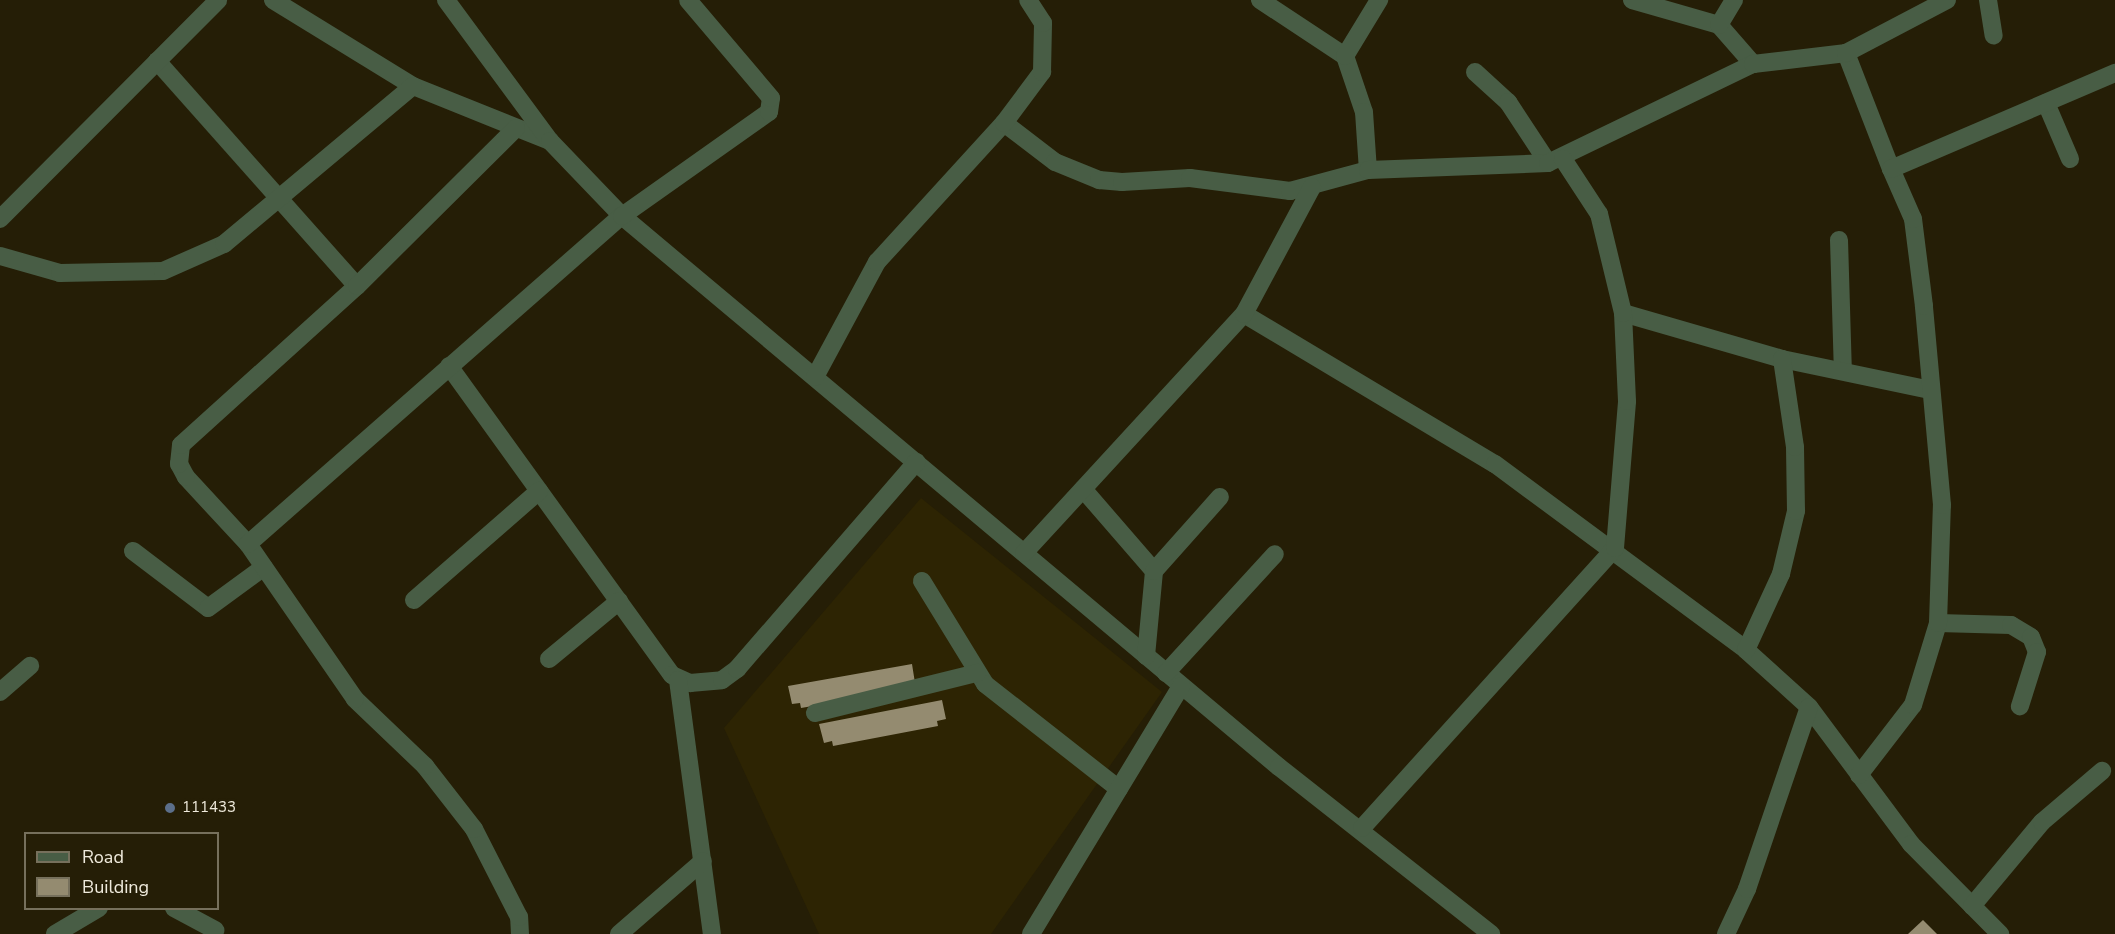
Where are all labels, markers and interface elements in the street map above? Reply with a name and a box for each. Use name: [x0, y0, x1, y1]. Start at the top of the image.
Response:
place label: 111433: [182, 799, 236, 817]
marker: 111433: [163, 801, 177, 815]
legend: [24, 832, 219, 910]
text: Road: [82, 845, 124, 869]
text: Building: [82, 875, 149, 899]

